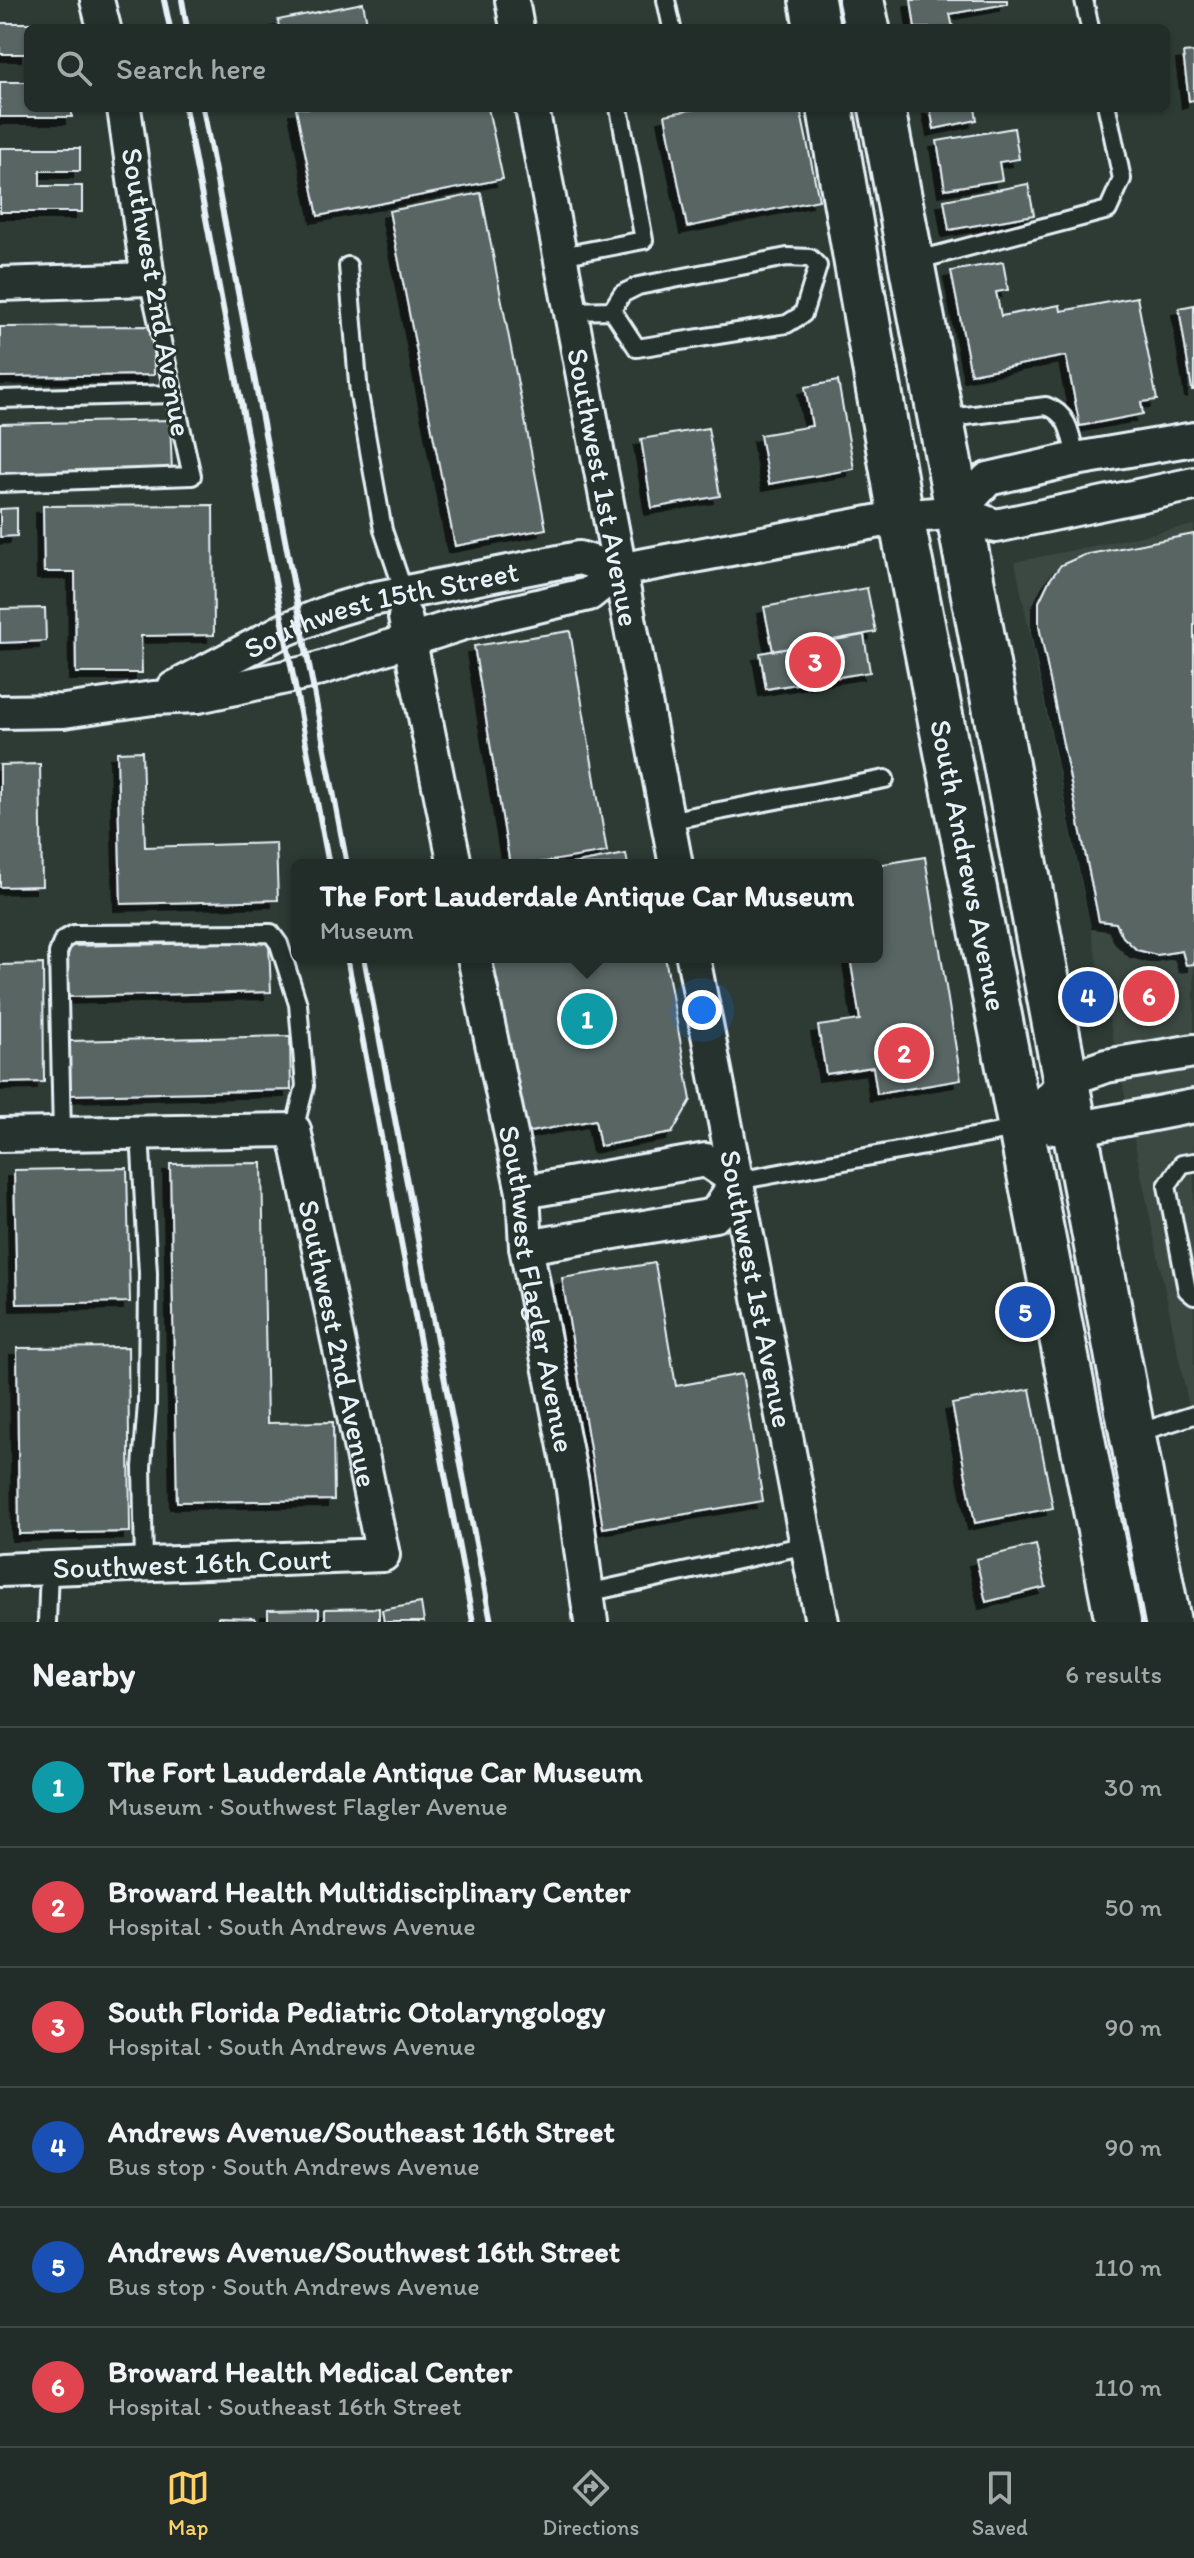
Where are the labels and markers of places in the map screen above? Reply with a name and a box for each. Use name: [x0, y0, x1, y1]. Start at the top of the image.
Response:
pin: 3: [789, 632, 841, 692]
pin: 6: [1123, 966, 1175, 1026]
pin: 4: [1062, 967, 1114, 1027]
pin: 1: [561, 989, 613, 1049]
pin: 2: [878, 1023, 930, 1083]
pin: 5: [999, 1282, 1051, 1342]

